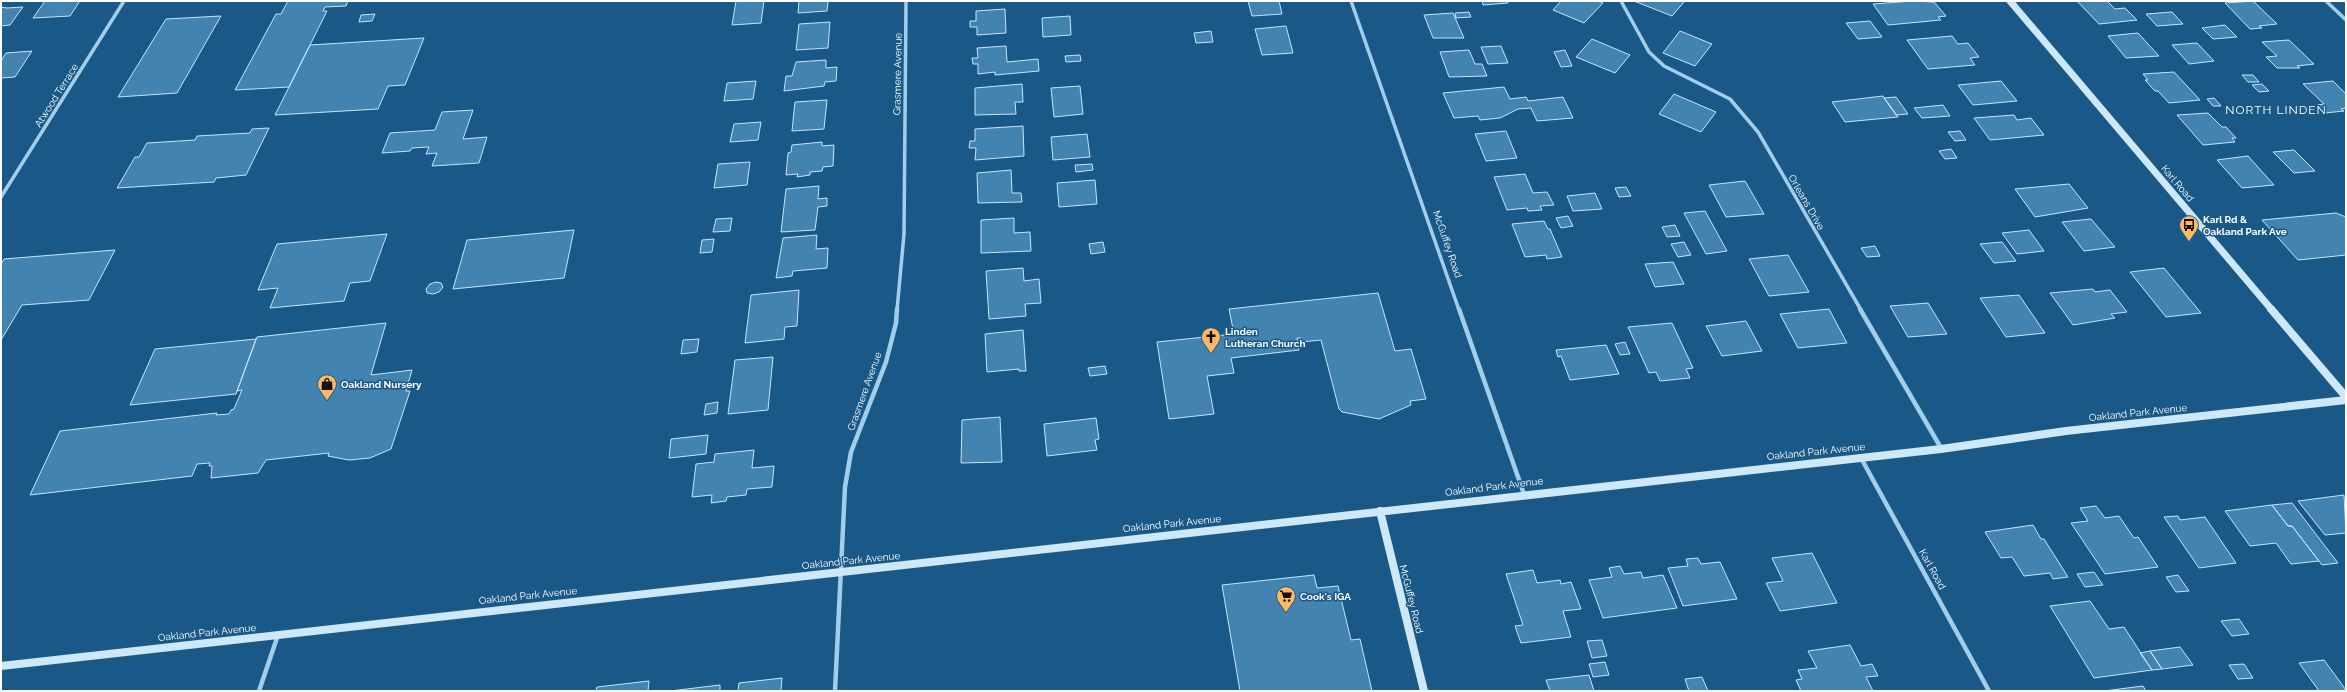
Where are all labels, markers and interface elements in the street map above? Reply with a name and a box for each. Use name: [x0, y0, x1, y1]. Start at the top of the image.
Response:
street label: Grasmere Avenue: [891, 33, 904, 115]
street label: Atwood Terrace: [32, 61, 80, 129]
district label: NORTH LINDEN: [2225, 103, 2327, 117]
street label: Karl Road: [2159, 163, 2196, 204]
street label: Orleans Drive: [1786, 173, 1827, 232]
street label: McGuffey Road: [1431, 209, 1464, 279]
bus stop icon: Karl Rd & Oakland Park Ave: [2178, 214, 2200, 242]
place label: Karl Rd & Oakland Park Ave: [2203, 214, 2287, 237]
church icon: Linden Lutheran Church: [1200, 326, 1222, 354]
place label: Linden Lutheran Church: [1225, 326, 1305, 349]
street label: Grasmere Avenue: [845, 350, 884, 432]
shop icon: Oakland Nursery: [316, 373, 338, 401]
place label: Oakland Nursery: [341, 379, 422, 390]
street label: Oakland Park Avenue: [2088, 402, 2188, 423]
street label: Oakland Park Avenue: [1766, 441, 1866, 462]
street label: Oakland Park Avenue: [1444, 475, 1544, 498]
street label: Oakland Park Avenue: [1122, 513, 1222, 534]
street label: Karl Road: [1917, 547, 1948, 591]
street label: Oakland Park Avenue: [801, 550, 901, 571]
street label: McGuffey Road: [1398, 564, 1425, 635]
street label: Oakland Park Avenue: [478, 585, 578, 606]
supermarket icon: Cook's IGA: [1275, 585, 1297, 613]
place label: Cook's IGA: [1300, 591, 1351, 602]
street label: Oakland Park Avenue: [157, 622, 257, 643]

